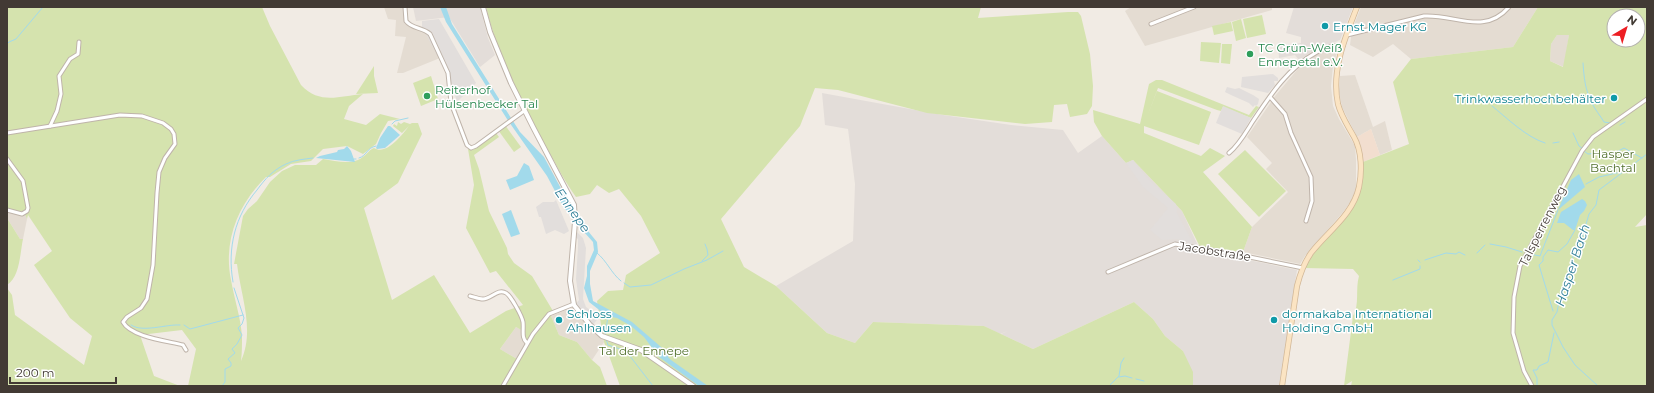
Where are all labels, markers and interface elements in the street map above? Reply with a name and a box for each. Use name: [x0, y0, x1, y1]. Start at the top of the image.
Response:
north arrow: [1606, 8, 1646, 48]
text: N: [1624, 12, 1640, 28]
place label: Ernst Mager KG: [1333, 19, 1427, 34]
marker: Ernst Mager KG: [1320, 21, 1330, 31]
place label: TC Grün-Weiß Ennepetal e.V.: [1258, 40, 1343, 69]
marker: TC Grün-Weiß Ennepetal e.V.: [1245, 49, 1255, 59]
place label: Reiterhof Hülsenbecker Tal: [435, 82, 538, 111]
marker: Reiterhof Hülsenbecker Tal: [422, 91, 432, 101]
place label: Trinkwasserhochbehälter: [1454, 91, 1606, 106]
marker: Trinkwasserhochbehälter: [1609, 93, 1619, 103]
park label: Hasper Bachtal: [1590, 146, 1636, 175]
street label: Talsperrenweg: [1515, 183, 1569, 269]
water label: Ennepe: [552, 185, 594, 236]
water label: Hasper Bach: [1551, 222, 1593, 308]
street label: Jacobstraße: [1177, 238, 1252, 264]
place label: Schloss Ahlhausen: [567, 306, 631, 335]
place label: dormakaba International Holding GmbH: [1282, 306, 1432, 335]
marker: Schloss Ahlhausen: [554, 315, 564, 325]
marker: dormakaba International Holding GmbH: [1269, 315, 1279, 325]
park label: Tal der Ennepe: [599, 343, 689, 358]
scale bar: [10, 359, 116, 385]
text: 200 m: [16, 365, 55, 380]

